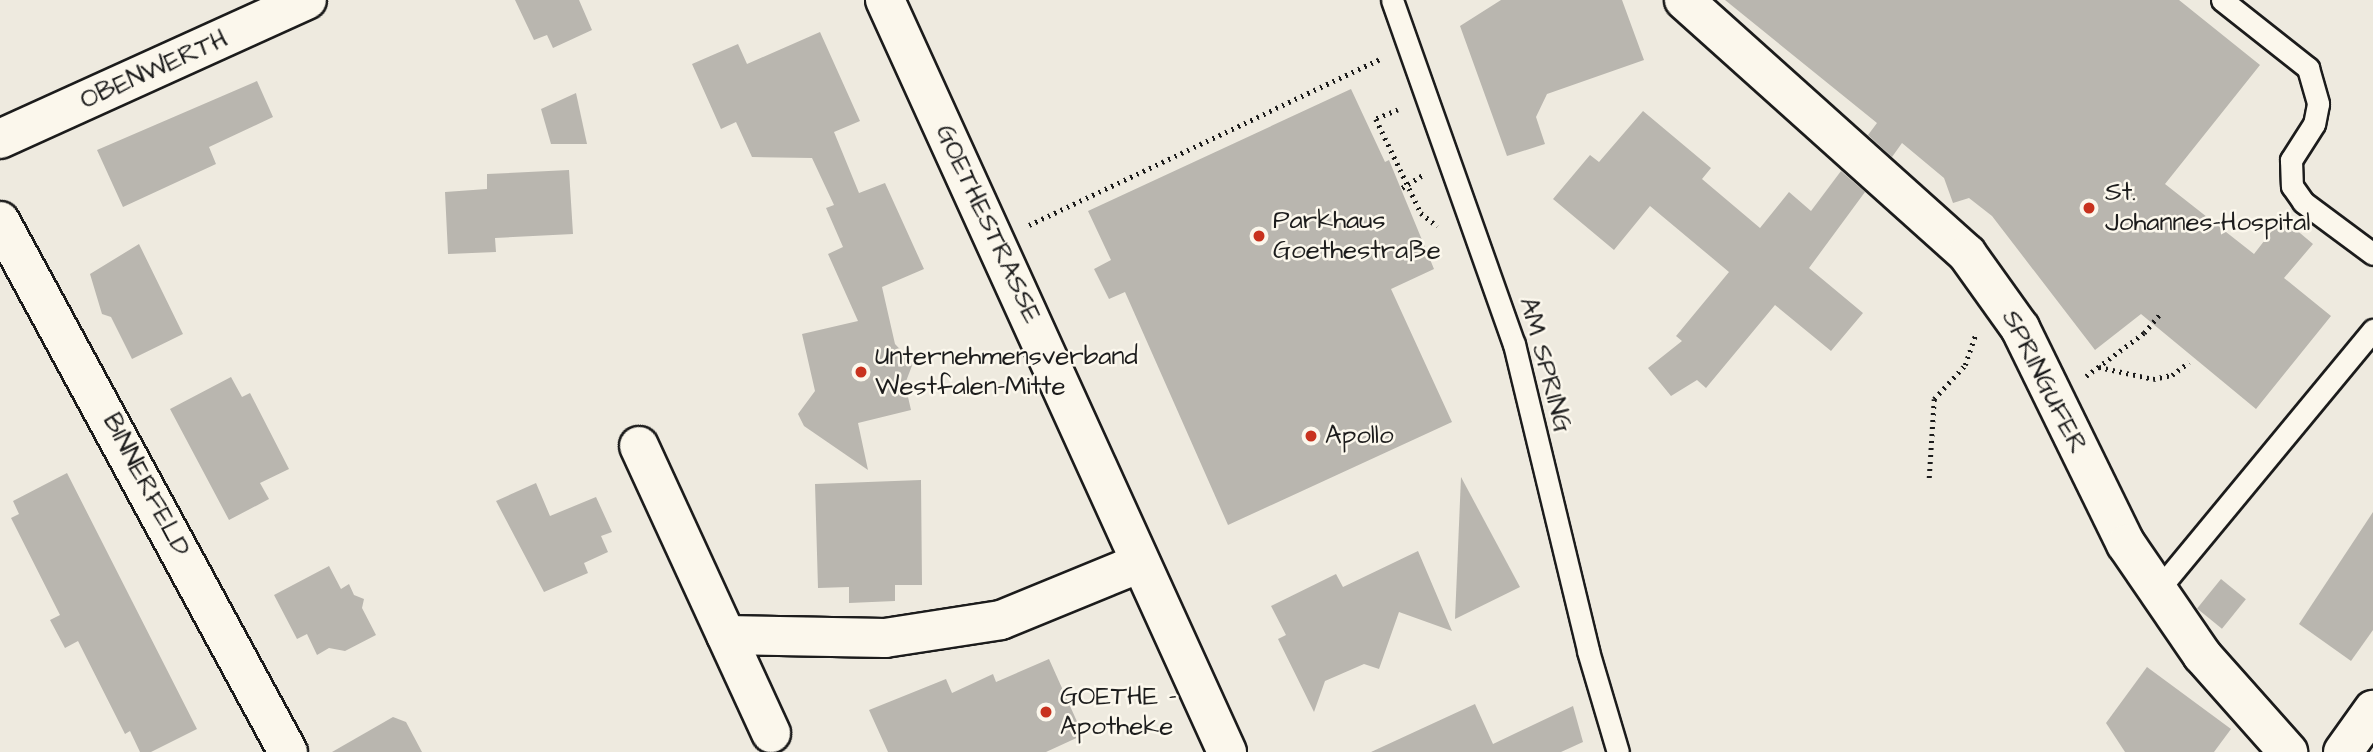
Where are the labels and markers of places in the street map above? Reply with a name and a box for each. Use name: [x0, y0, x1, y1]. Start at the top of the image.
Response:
place label: St. Johannes-Hospital: [2105, 177, 2310, 238]
marker: St. Johannes-Hospital: [2079, 198, 2099, 218]
place label: Parkhaus Goethestraße: [1273, 205, 1441, 266]
marker: Parkhaus Goethestraße: [1251, 228, 1267, 244]
place label: Unternehmensverband Westfalen-Mitte: [875, 341, 1138, 402]
marker: Unternehmensverband Westfalen-Mitte: [853, 364, 869, 380]
place label: Apollo: [1325, 420, 1394, 452]
marker: Apollo: [1303, 428, 1319, 444]
place label: GOETHE - Apotheke: [1060, 681, 1177, 742]
marker: GOETHE - Apotheke: [1038, 704, 1054, 720]

